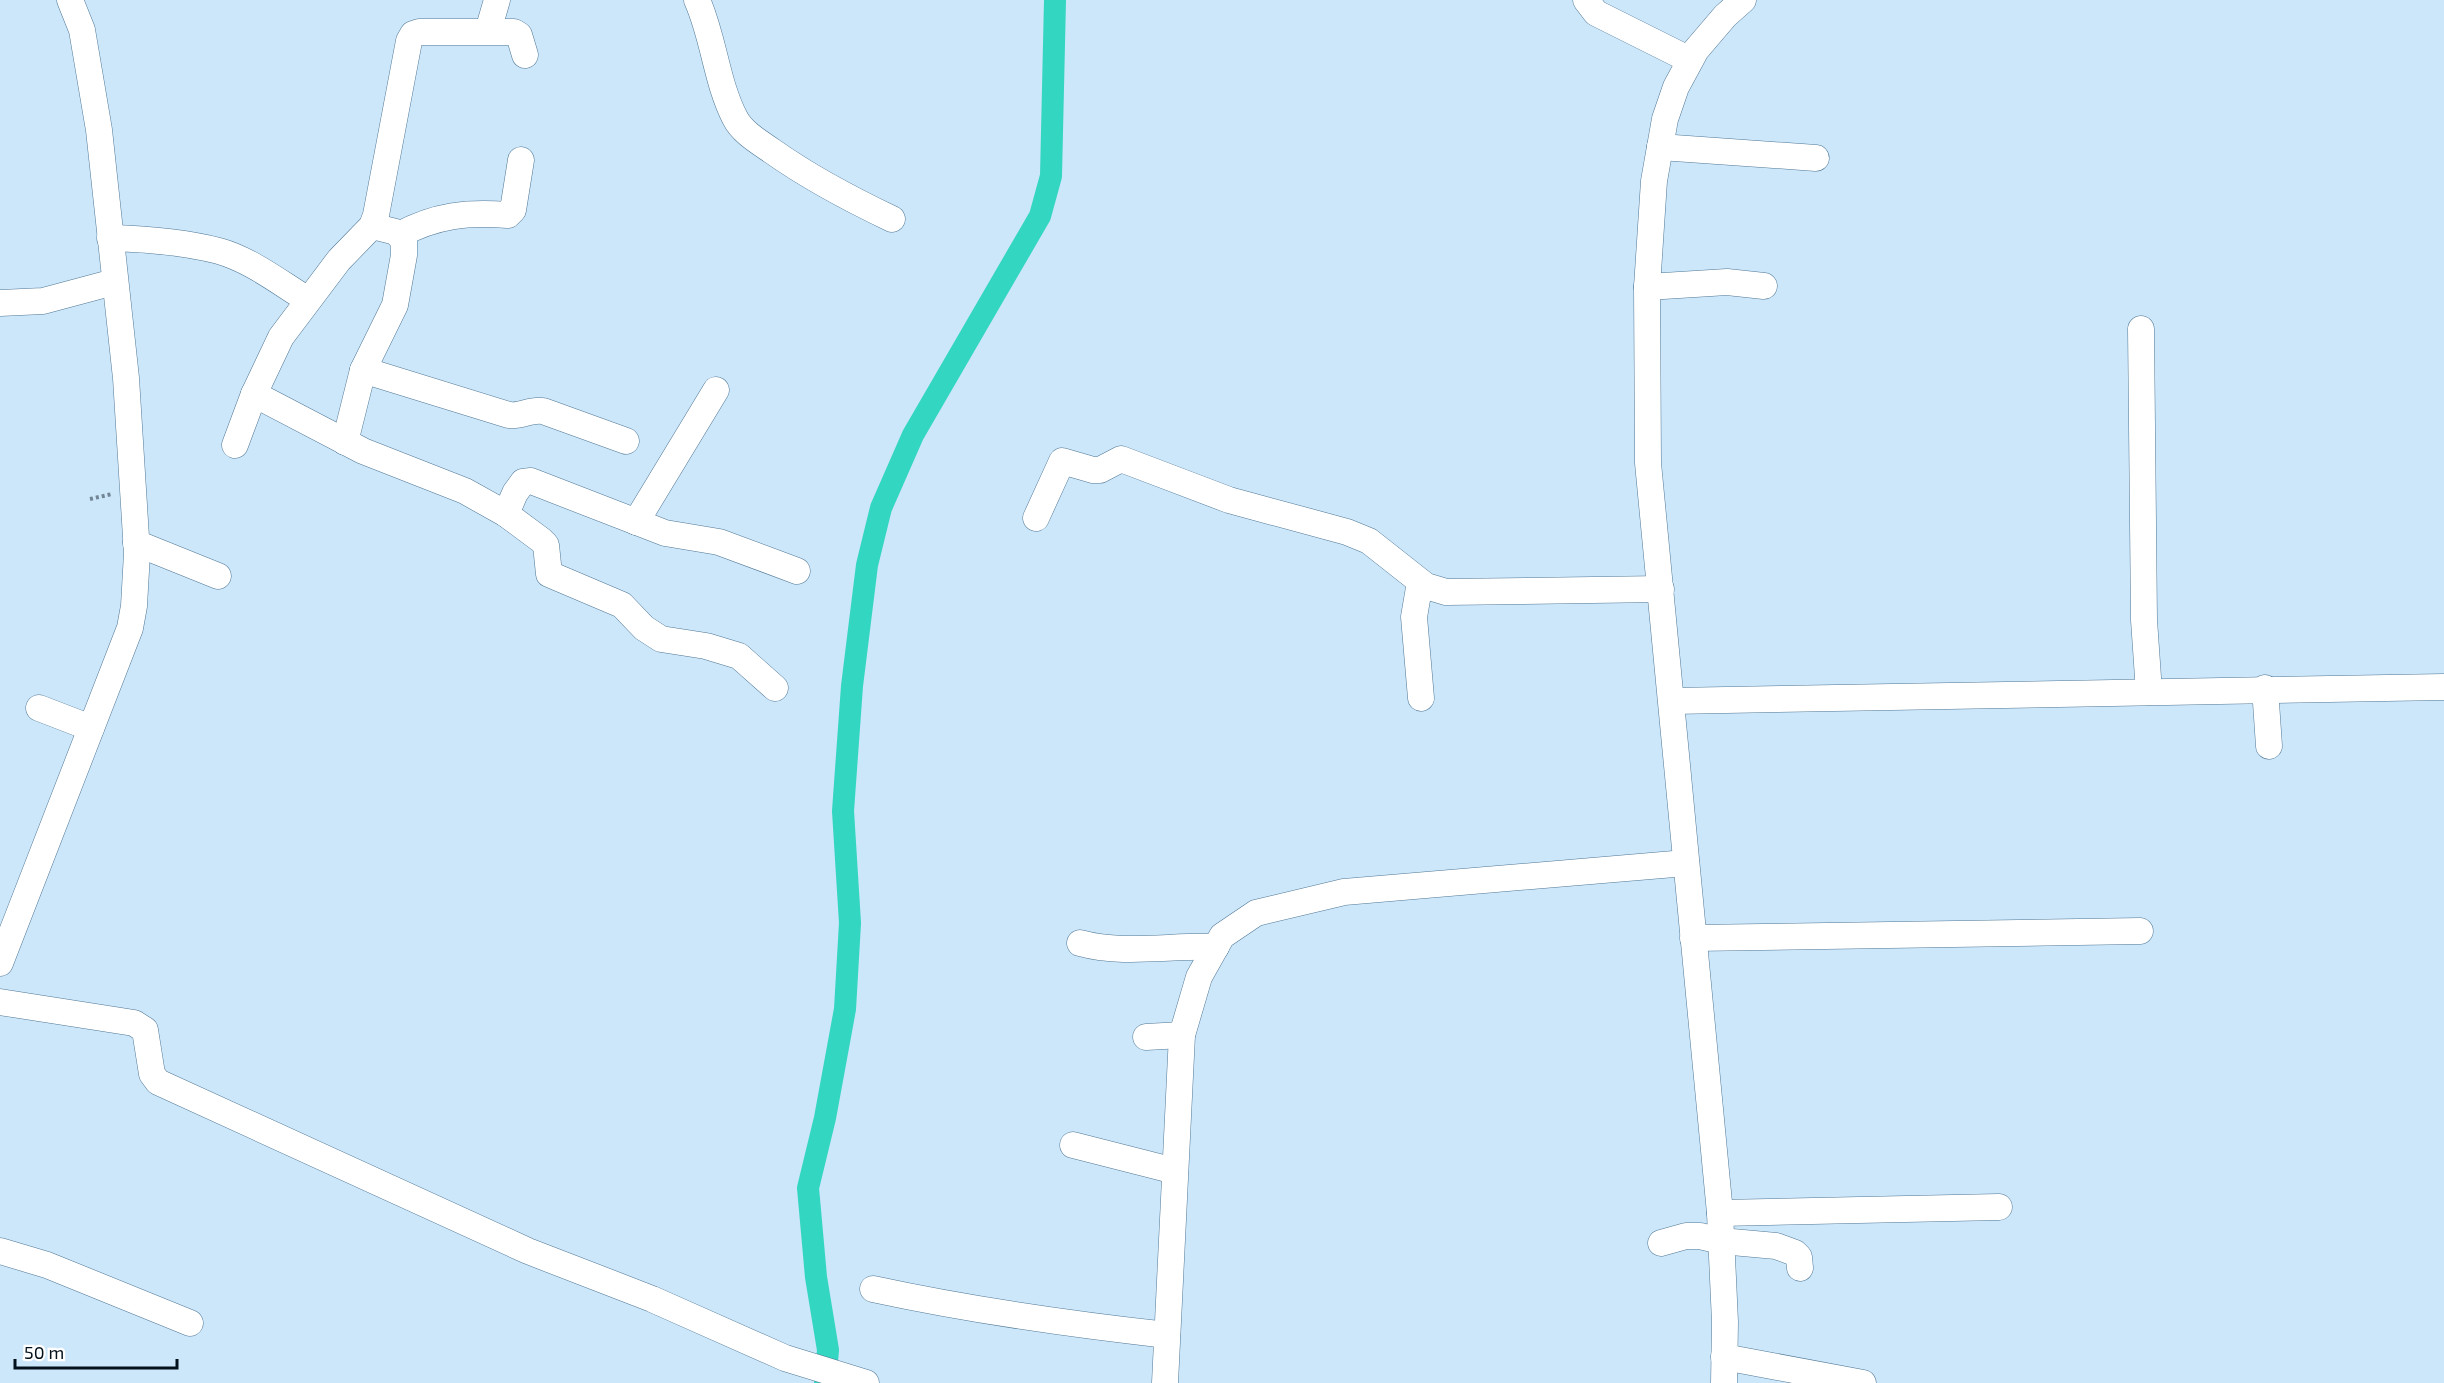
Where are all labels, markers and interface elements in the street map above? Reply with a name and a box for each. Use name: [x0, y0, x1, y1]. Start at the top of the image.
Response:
scale bar: [15, 1332, 177, 1370]
text: 50 m: [24, 1341, 64, 1363]

